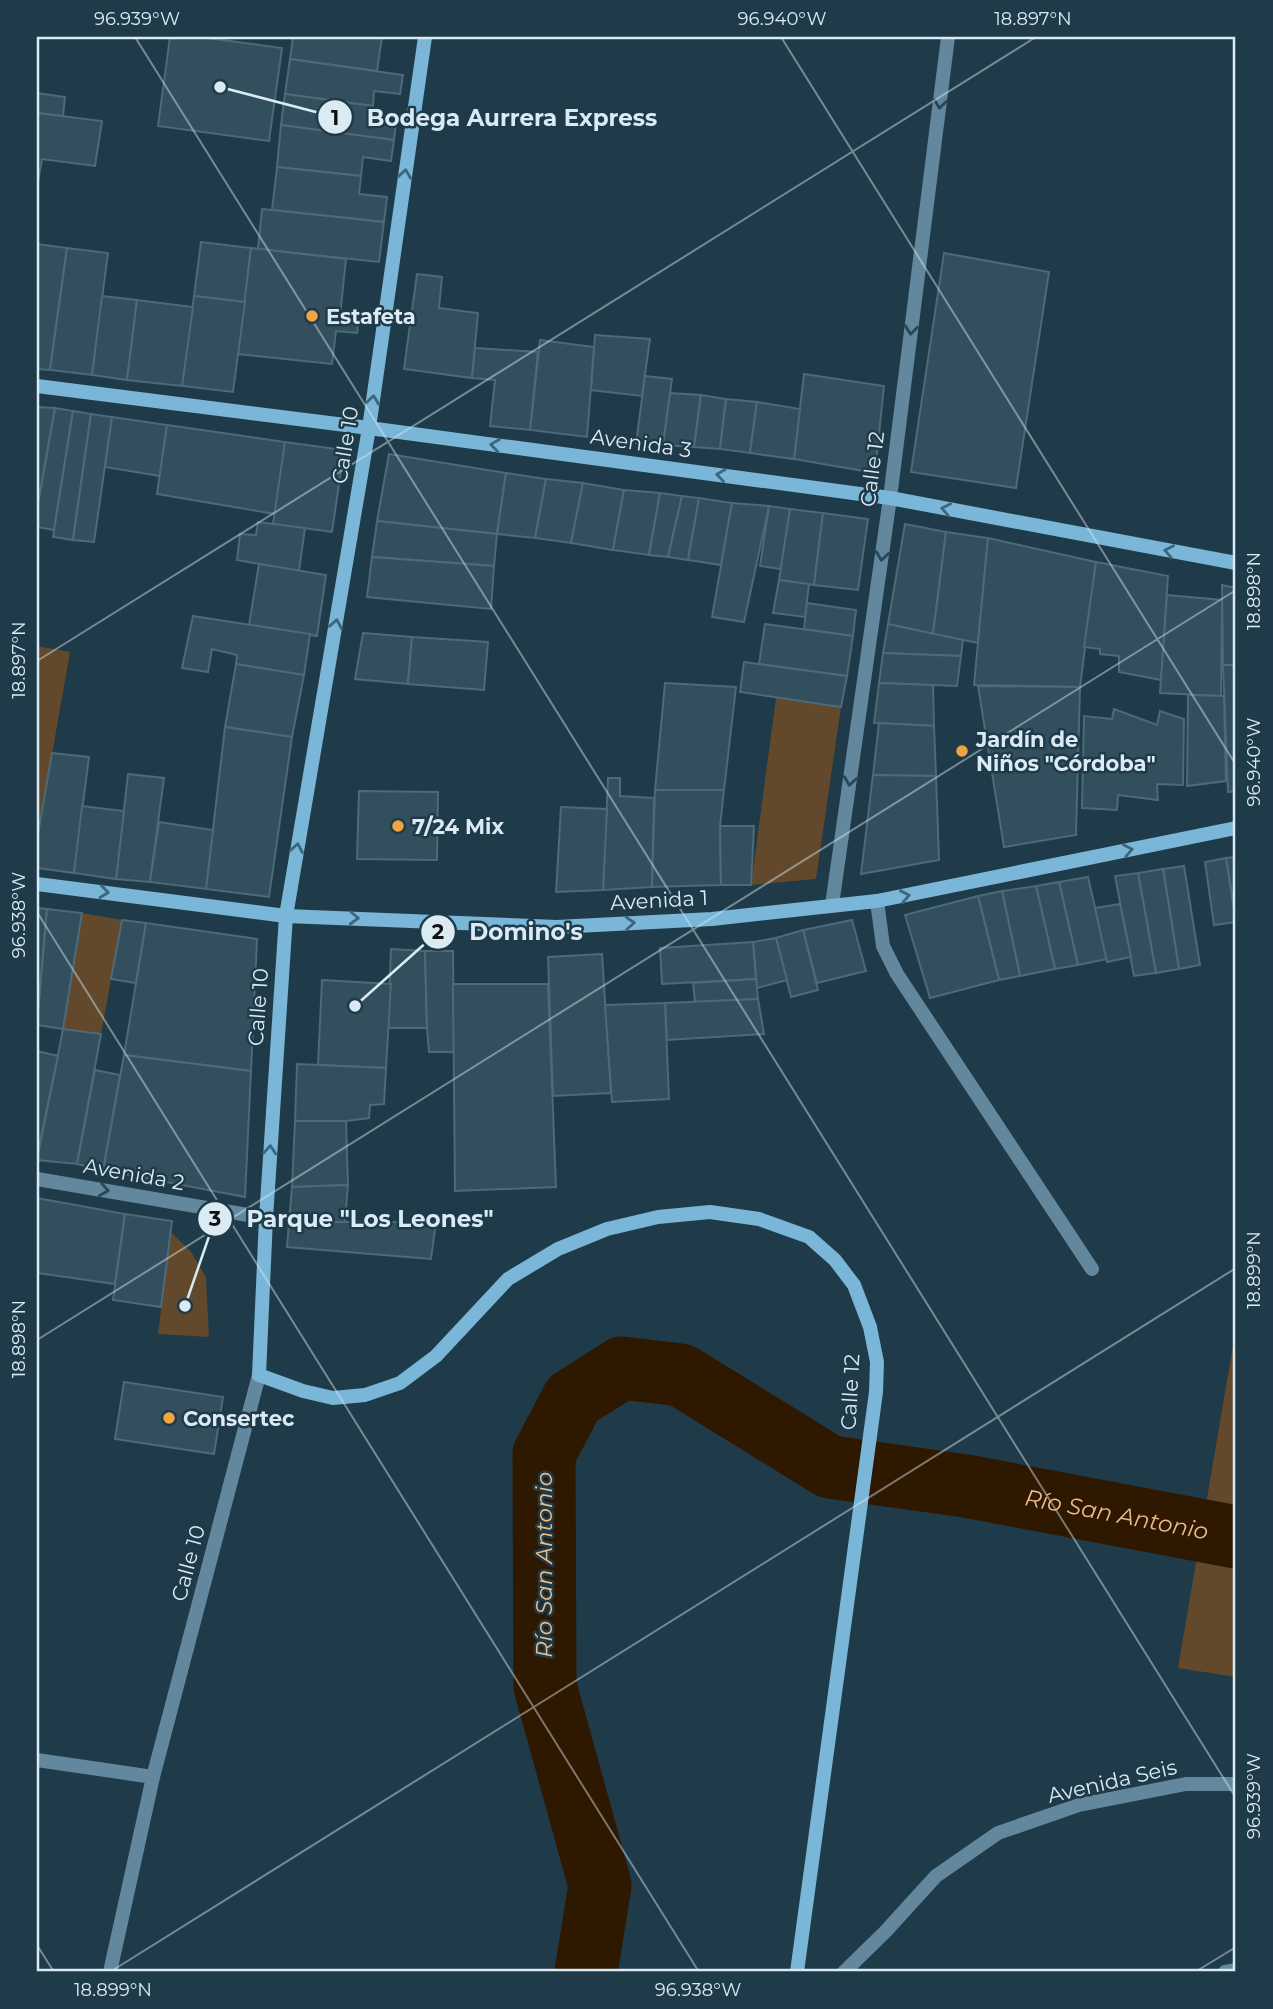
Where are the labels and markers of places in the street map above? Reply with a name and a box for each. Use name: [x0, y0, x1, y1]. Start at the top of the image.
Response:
callout: Bodega Aurrera Express: [317, 95, 671, 139]
place label: Estafeta: [326, 304, 416, 329]
marker: Estafeta: [304, 308, 320, 324]
place label: Jardín de Niños "Córdoba": [975, 727, 1156, 776]
marker: Jardín de Niños "Córdoba": [954, 743, 970, 759]
place label: 7/24 Mix: [412, 814, 504, 839]
marker: 7/24 Mix: [390, 818, 406, 834]
callout: Domino's: [421, 910, 597, 954]
callout: Parque "Los Leones": [197, 1197, 507, 1241]
place label: Consertec: [183, 1406, 295, 1431]
marker: Consertec: [161, 1410, 177, 1426]

